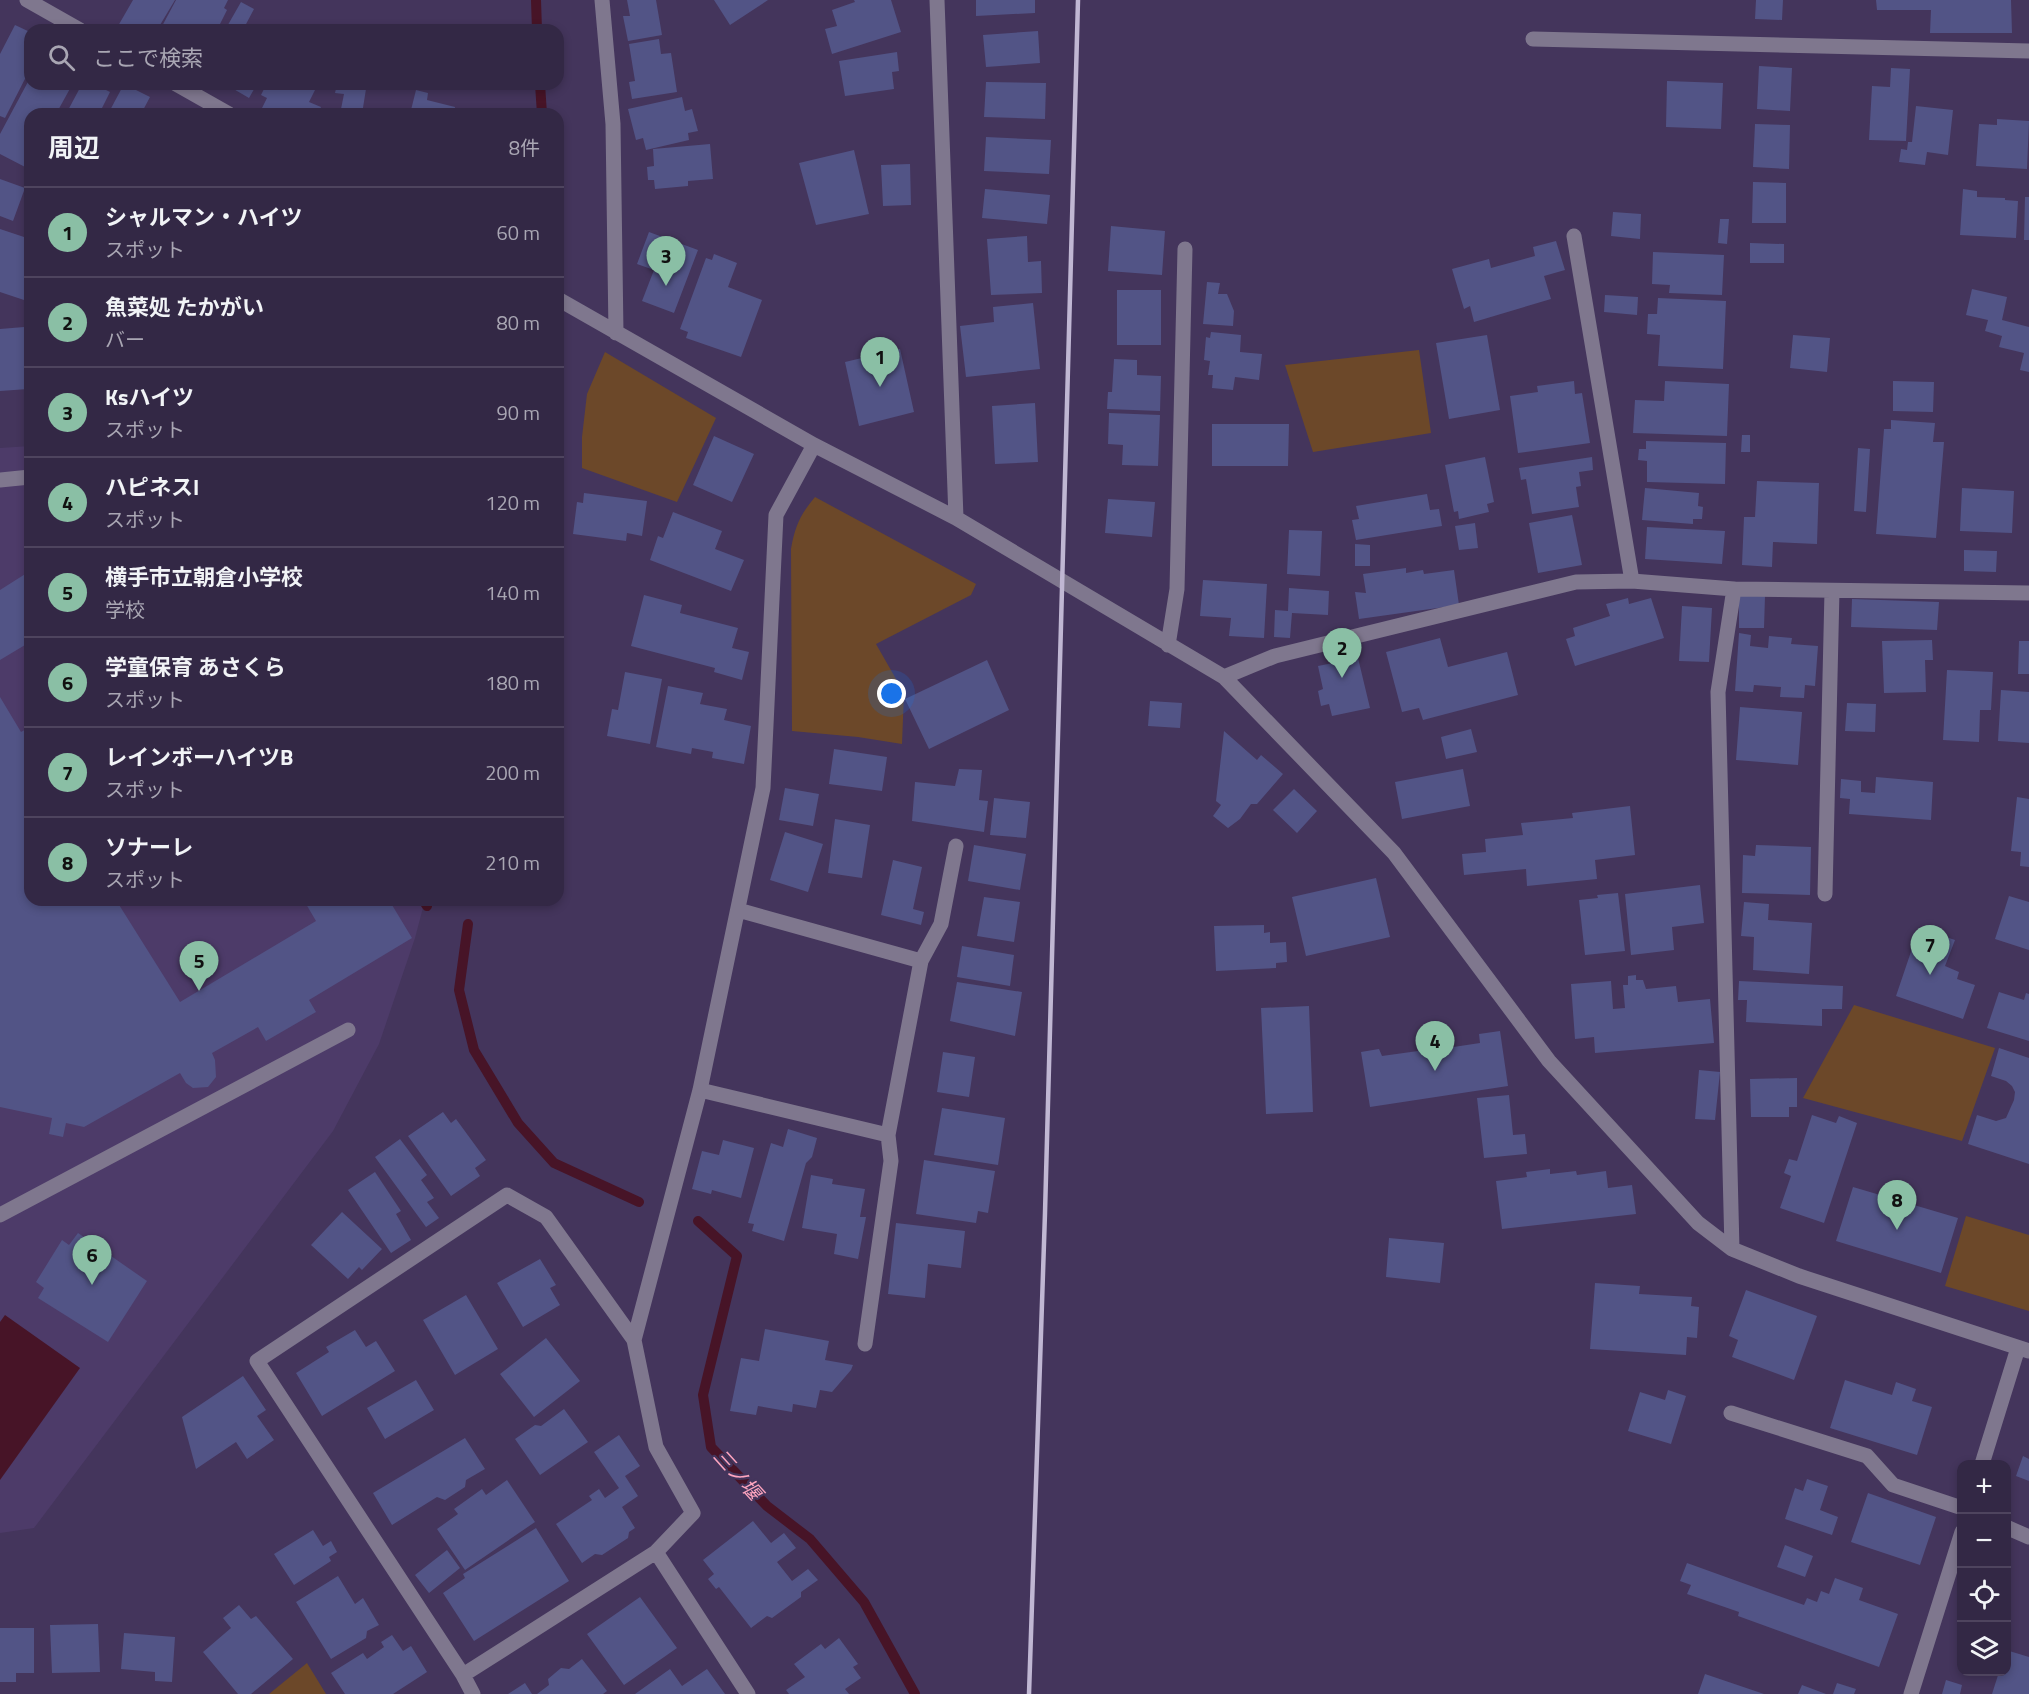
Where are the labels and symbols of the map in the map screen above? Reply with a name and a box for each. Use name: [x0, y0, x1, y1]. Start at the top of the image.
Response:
pin: 3: [646, 236, 686, 286]
pin: 1: [860, 338, 900, 387]
pin: 2: [1322, 628, 1362, 678]
your location: [877, 679, 906, 708]
pin: 7: [1910, 926, 1950, 975]
pin: 5: [180, 942, 218, 991]
pin: 4: [1416, 1022, 1454, 1071]
pin: 8: [1878, 1180, 1916, 1230]
pin: 6: [72, 1236, 112, 1285]
water label: 三ノ堰: [706, 1441, 772, 1510]

